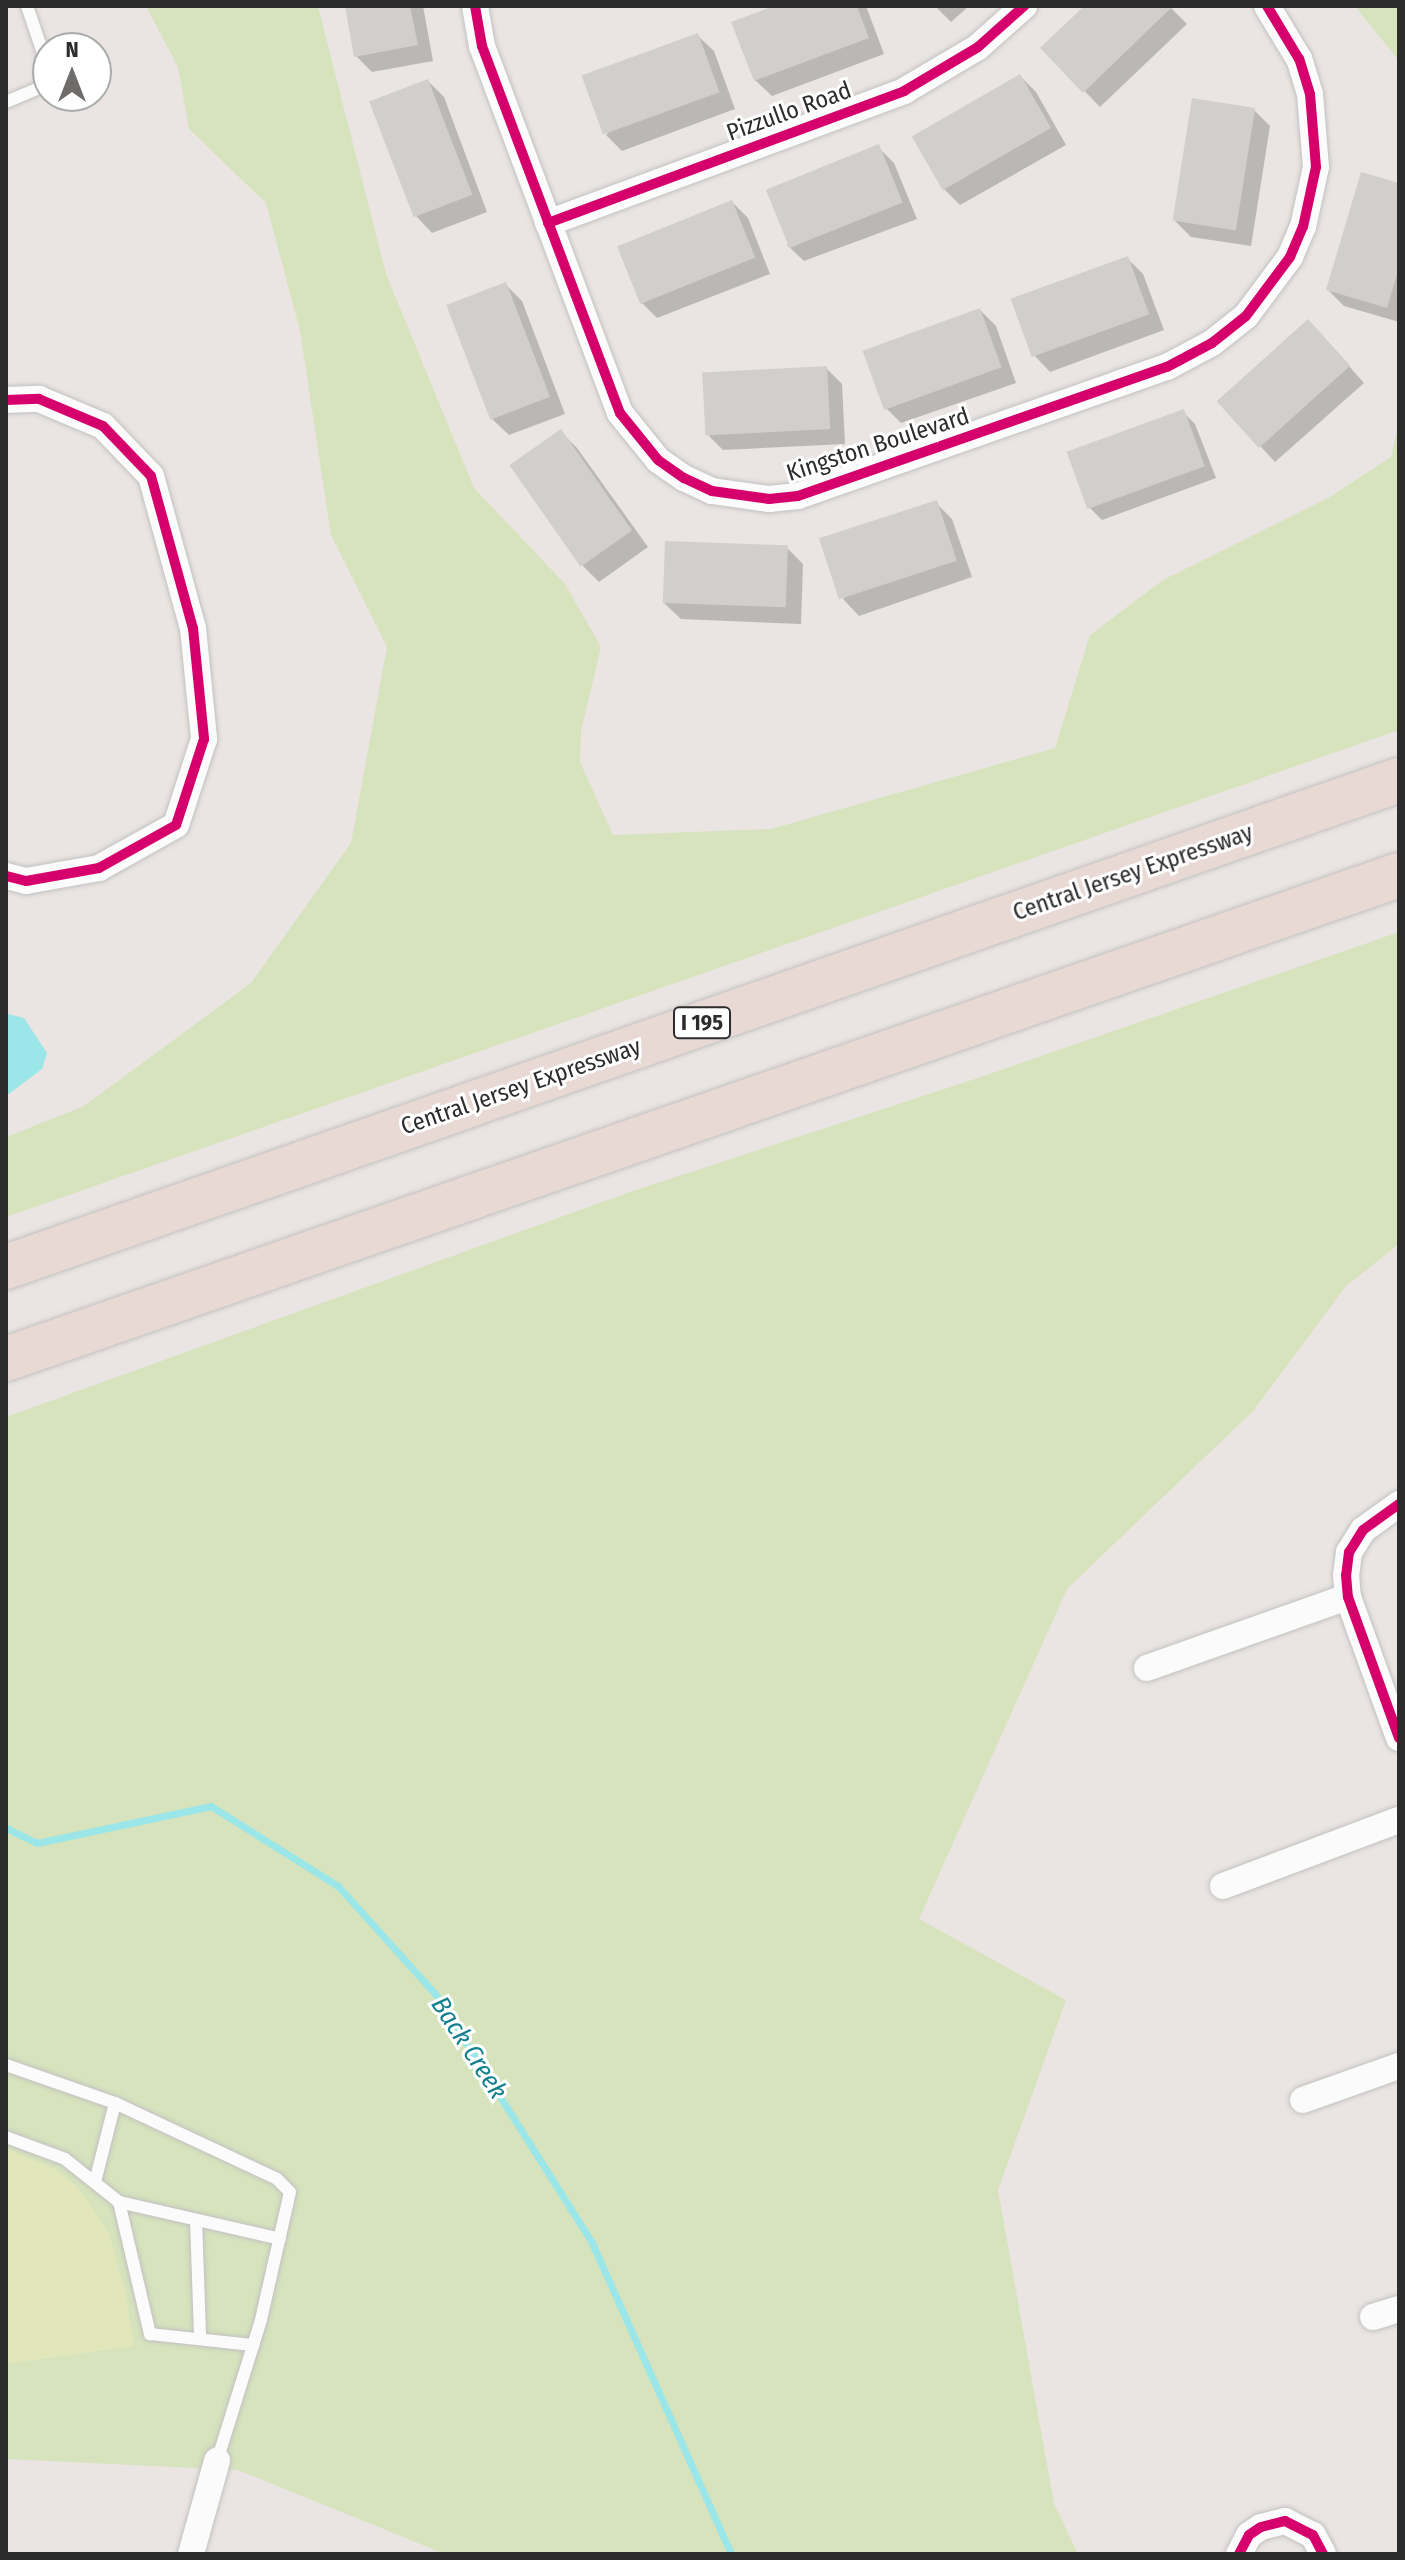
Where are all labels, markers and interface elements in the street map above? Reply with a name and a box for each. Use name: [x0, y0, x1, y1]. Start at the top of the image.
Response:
north arrow: [32, 32, 112, 112]
text: N: [65, 36, 79, 63]
street label: Pizzullo Road: [723, 76, 855, 148]
street label: Kingston Boulevard: [783, 402, 973, 488]
street label: Central Jersey Expressway: [1009, 818, 1257, 928]
road number: I 195: [672, 1005, 732, 1041]
street label: Central Jersey Expressway: [397, 1032, 645, 1142]
water label: Back Creek: [424, 1991, 514, 2105]

